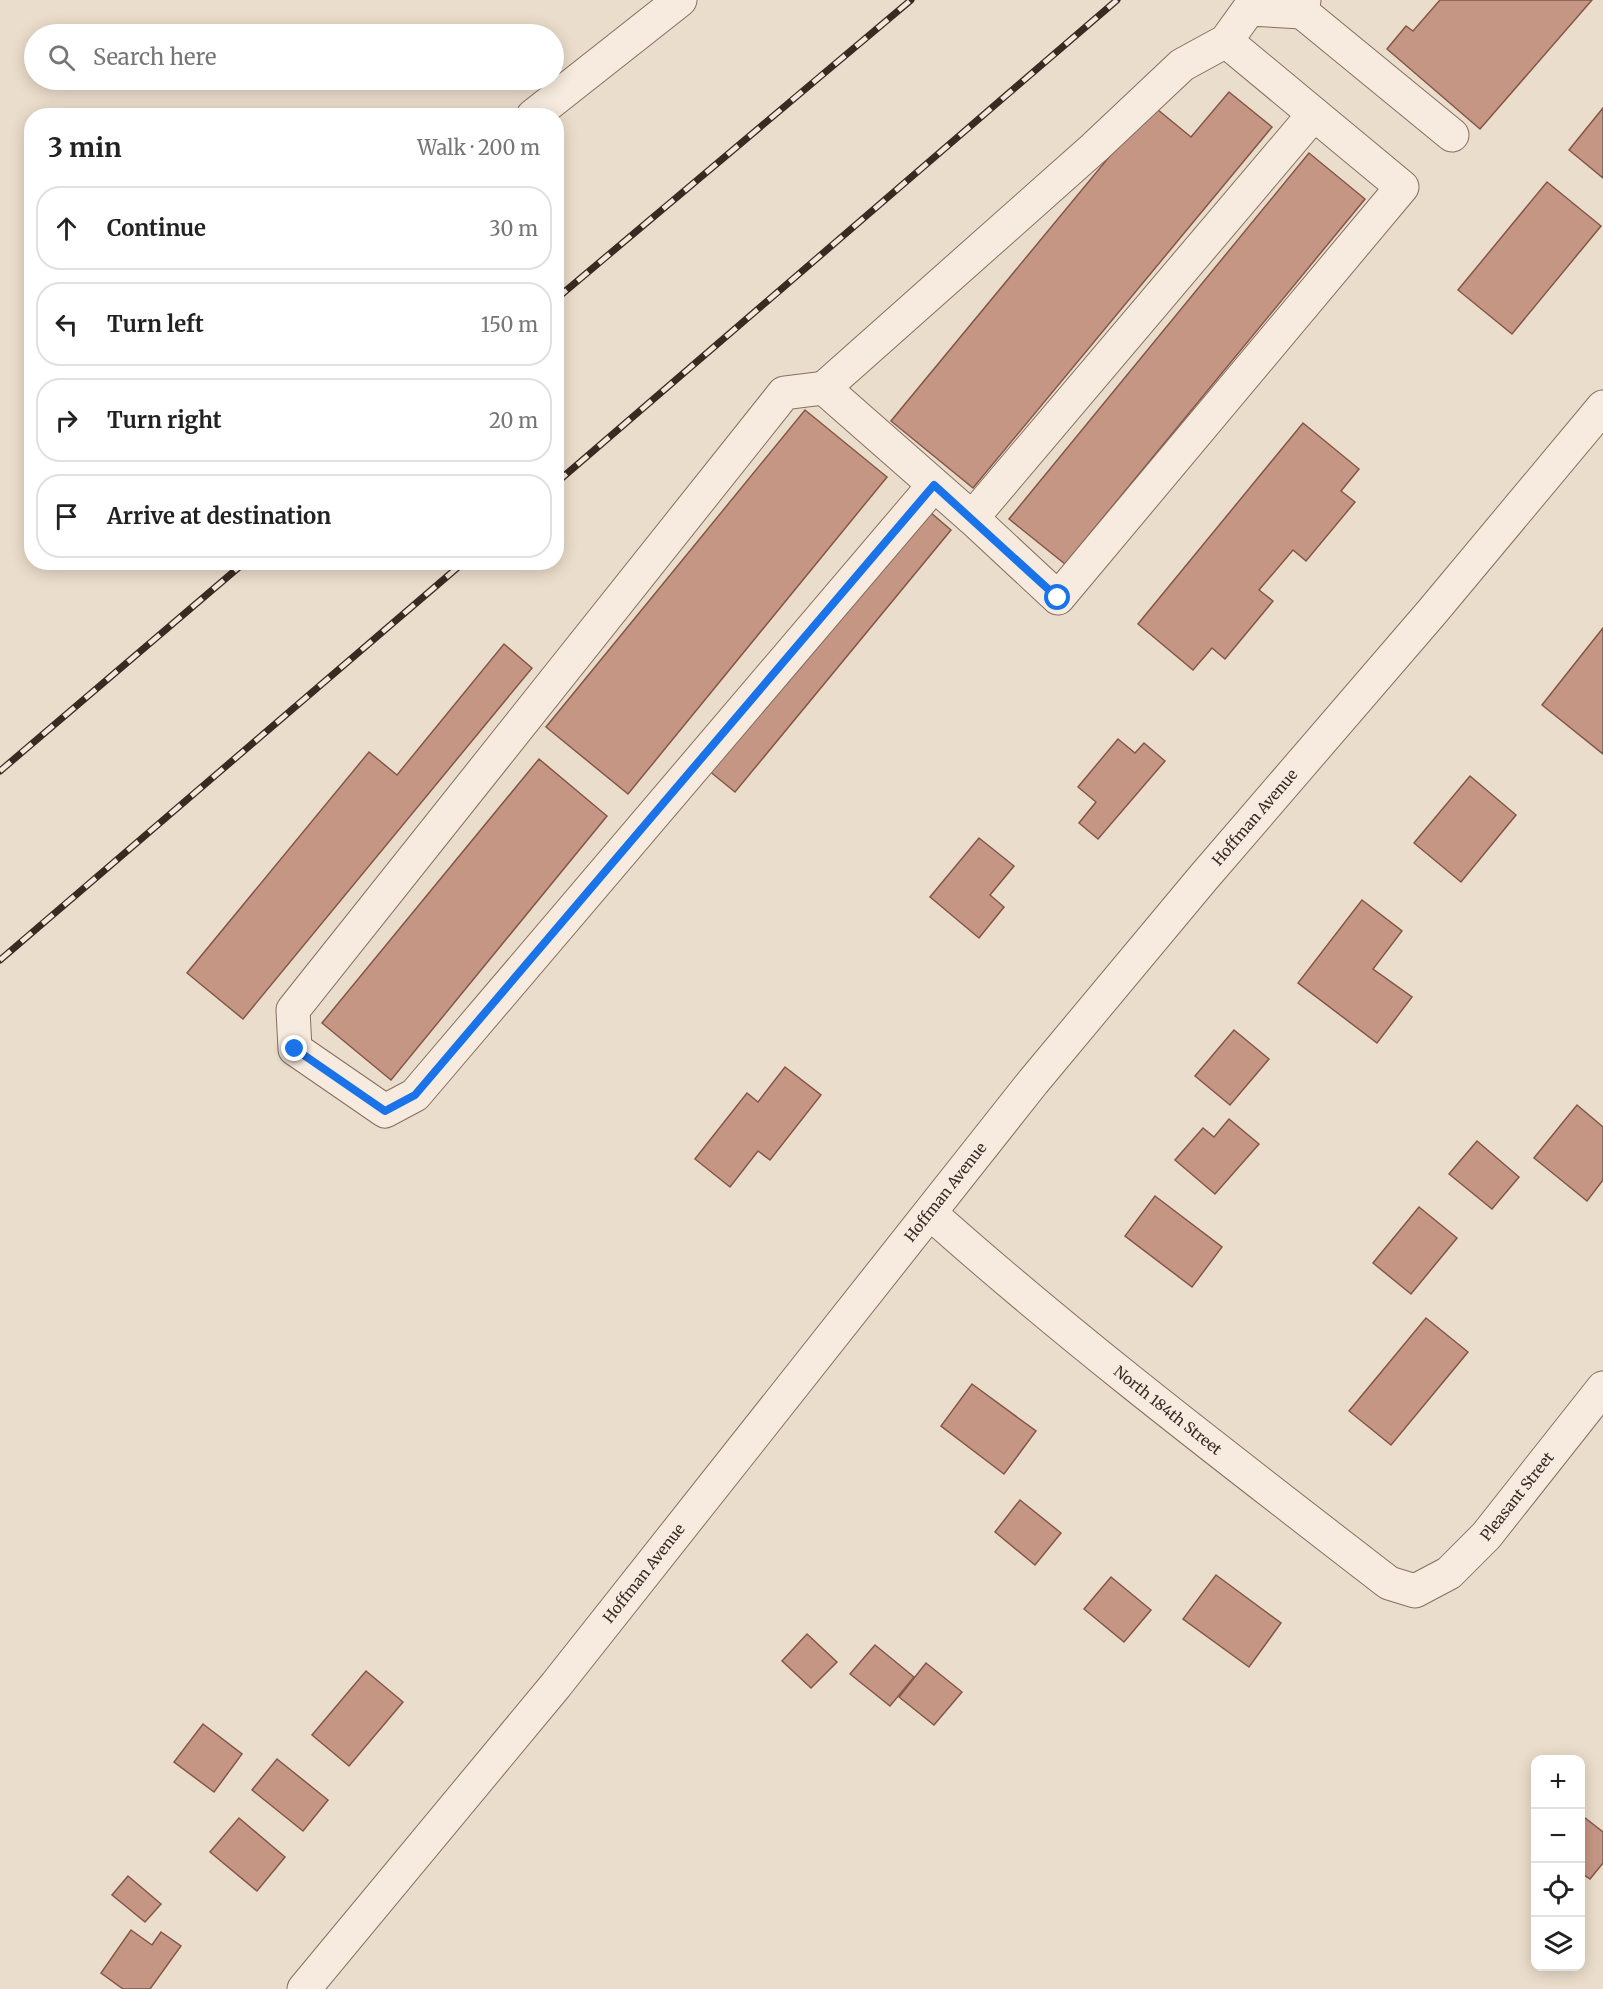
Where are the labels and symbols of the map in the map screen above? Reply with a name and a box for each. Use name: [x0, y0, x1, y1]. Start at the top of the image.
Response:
route start: [1044, 584, 1070, 610]
street label: Hoffman Avenue: [1208, 765, 1302, 869]
route end: [281, 1035, 307, 1061]
street label: Hoffman Avenue: [900, 1138, 990, 1246]
street label: North 184th Street: [1110, 1362, 1226, 1459]
street label: Pleasant Street: [1476, 1448, 1558, 1544]
street label: Hoffman Avenue: [599, 1520, 689, 1627]

